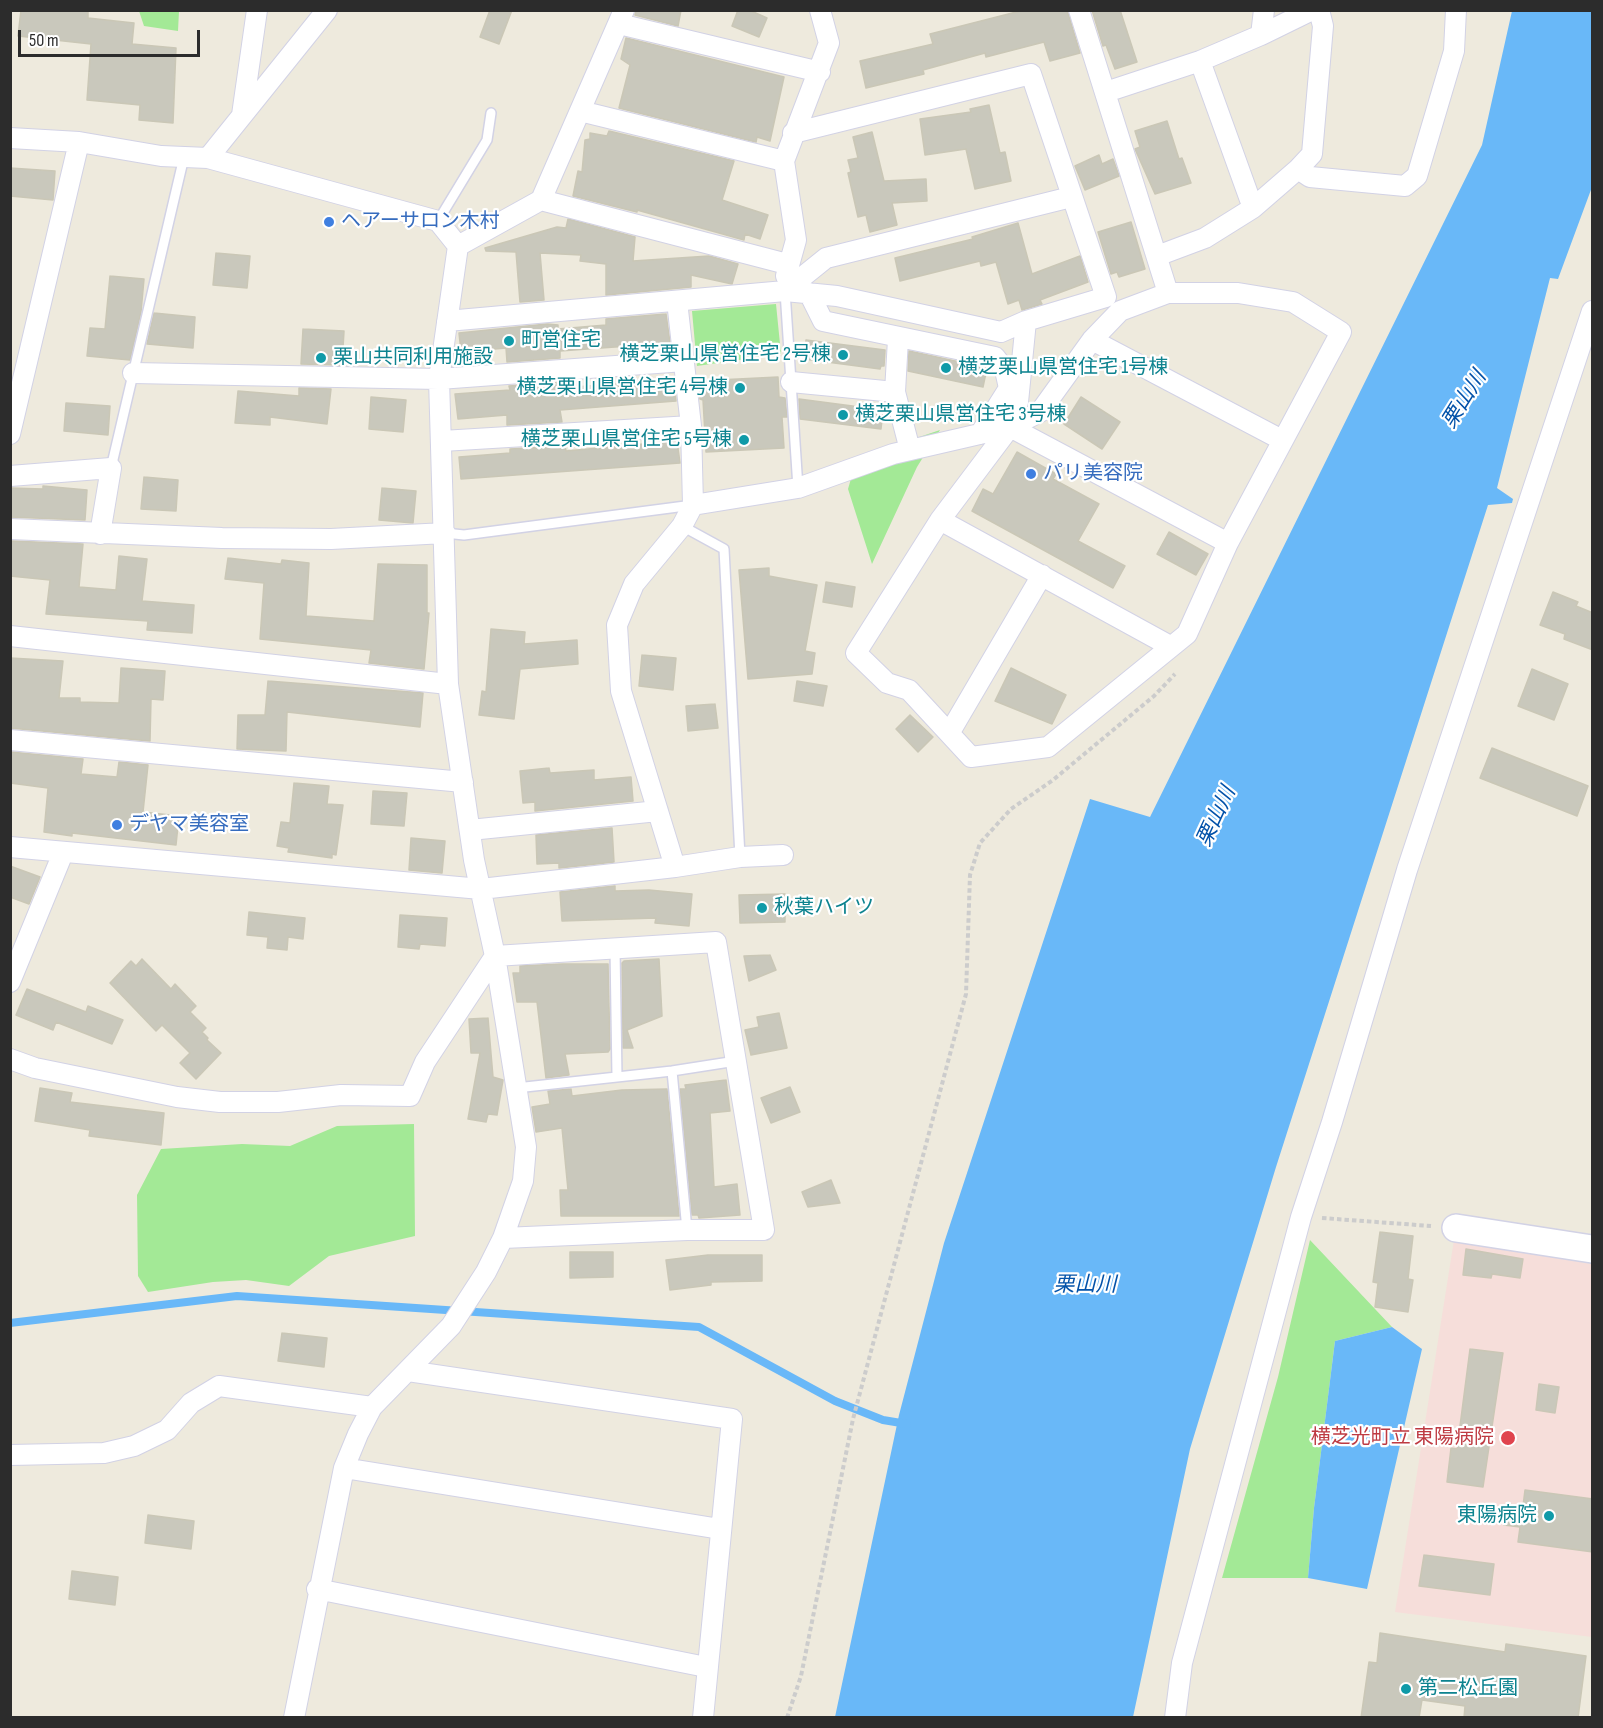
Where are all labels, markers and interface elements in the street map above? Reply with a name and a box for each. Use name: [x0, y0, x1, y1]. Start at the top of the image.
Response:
scale bar: [21, 18, 202, 56]
text: 50 m: [29, 30, 59, 51]
place label: ヘアーサロン木村: [341, 210, 500, 234]
marker: ヘアーサロン木村: [322, 215, 336, 229]
place label: 町営住宅: [521, 329, 601, 353]
marker: 町営住宅: [502, 334, 516, 348]
place label: 横芝栗山県営住宅 2号棟: [620, 343, 831, 367]
place label: 栗山共同利用施設: [333, 346, 493, 370]
marker: 横芝栗山県営住宅 2号棟: [836, 348, 850, 362]
marker: 栗山共同利用施設: [314, 351, 328, 365]
place label: 横芝栗山県営住宅 1号棟: [958, 356, 1168, 380]
marker: 横芝栗山県営住宅 1号棟: [939, 361, 953, 375]
water label: 栗山川: [1438, 367, 1492, 433]
place label: 横芝栗山県営住宅 4号棟: [516, 376, 728, 400]
marker: 横芝栗山県営住宅 4号棟: [733, 381, 747, 395]
place label: 横芝栗山県営住宅 3号棟: [855, 403, 1067, 427]
marker: 横芝栗山県営住宅 3号棟: [836, 408, 850, 422]
place label: 横芝栗山県営住宅 5号棟: [521, 428, 732, 452]
marker: 横芝栗山県営住宅 5号棟: [737, 433, 751, 447]
place label: パリ美容院: [1043, 462, 1143, 486]
marker: パリ美容院: [1024, 467, 1038, 481]
water label: 栗山川: [1192, 783, 1242, 851]
place label: デヤマ美容室: [129, 813, 249, 837]
marker: デヤマ美容室: [110, 818, 124, 832]
place label: 秋葉ハイツ: [774, 896, 874, 920]
marker: 秋葉ハイツ: [755, 901, 769, 915]
water label: 栗山川: [1054, 1273, 1116, 1299]
place label: 横芝光町立 東陽病院: [1311, 1426, 1494, 1450]
marker: 横芝光町立 東陽病院: [1499, 1429, 1517, 1447]
place label: 東陽病院: [1457, 1504, 1537, 1528]
marker: 東陽病院: [1542, 1509, 1556, 1523]
place label: 第二松丘園: [1418, 1677, 1518, 1701]
marker: 第二松丘園: [1399, 1682, 1413, 1696]

